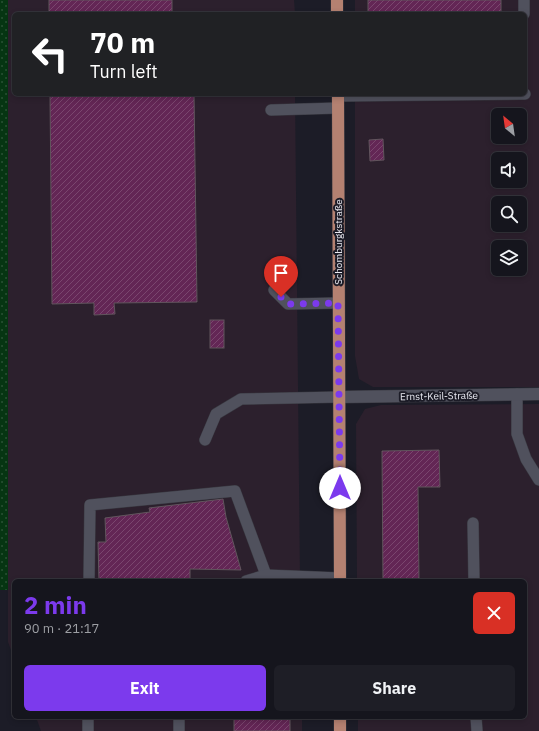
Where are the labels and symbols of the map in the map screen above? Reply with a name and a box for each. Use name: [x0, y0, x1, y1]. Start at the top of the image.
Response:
north arrow: [491, 108, 527, 144]
street label: Schomburgkstraße: [332, 199, 345, 285]
pin: [264, 256, 298, 297]
street label: Ernst-Keil-Straße: [400, 389, 479, 403]
position arrow: [319, 467, 361, 509]

